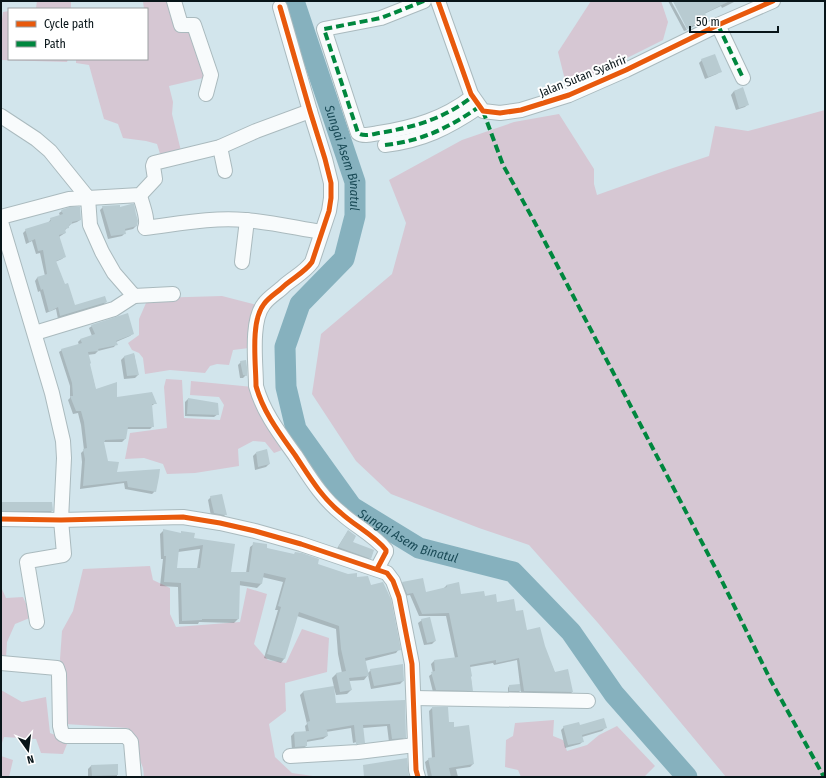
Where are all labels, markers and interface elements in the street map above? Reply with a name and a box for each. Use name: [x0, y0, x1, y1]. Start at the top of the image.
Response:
legend: [8, 8, 148, 60]
scale bar: [690, 8, 778, 34]
text: 50 m: [696, 15, 720, 29]
text: Cycle path: [44, 17, 94, 31]
text: Path: [44, 37, 66, 51]
street label: Jalan Sutan Syahrir: [537, 52, 629, 100]
water label: Sungai Asem Binatul: [322, 102, 363, 211]
water label: Sungai Asem Binatul: [355, 505, 460, 565]
north arrow: [8, 730, 48, 770]
text: N: [26, 752, 35, 766]

